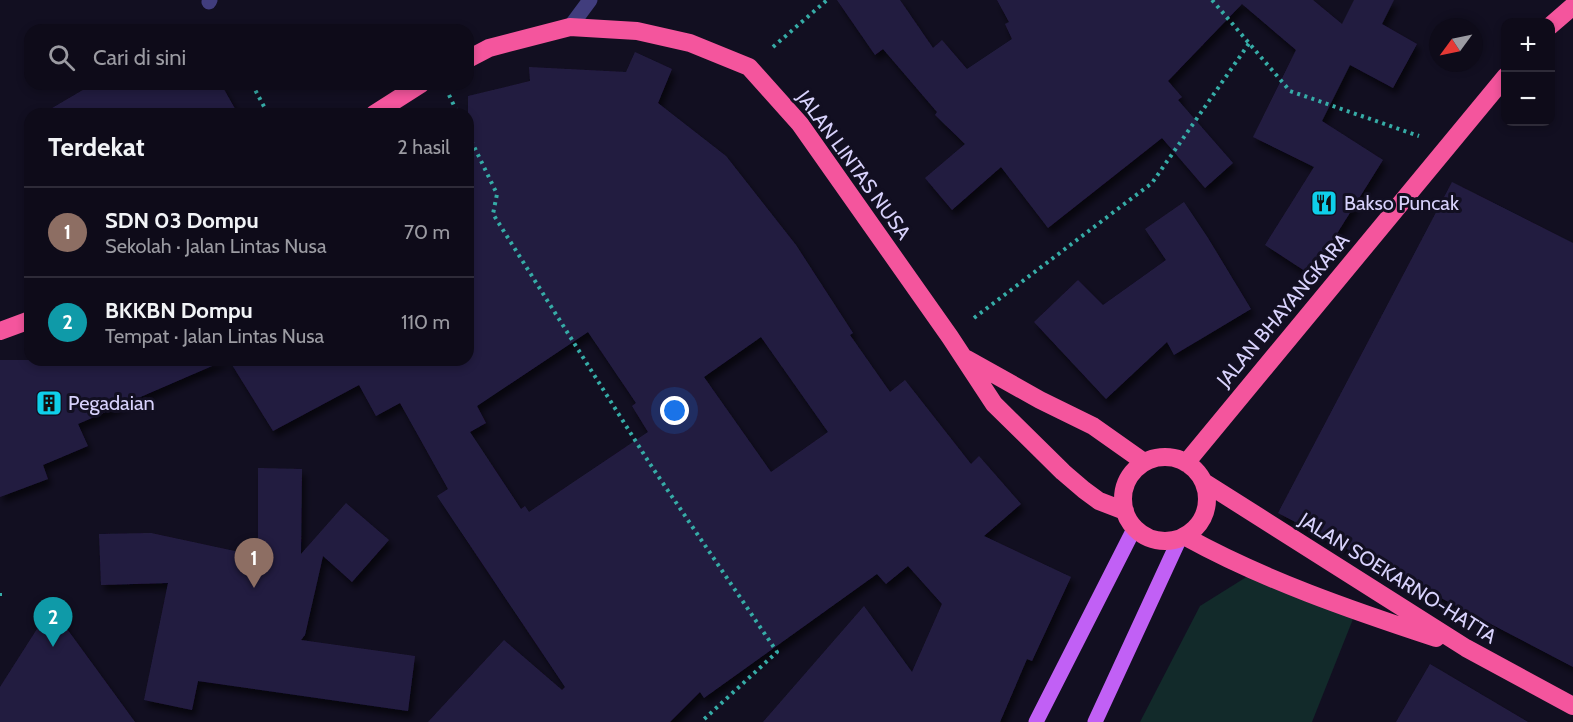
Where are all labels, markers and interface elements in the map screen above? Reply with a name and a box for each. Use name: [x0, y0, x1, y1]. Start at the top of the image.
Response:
north arrow: [1429, 18, 1483, 72]
map controls: [1501, 18, 1555, 126]
button: +: [1501, 18, 1555, 72]
search box: [24, 24, 474, 90]
icon: search: [45, 41, 78, 74]
text: Cari di sini: [93, 44, 186, 71]
button: −: [1501, 72, 1555, 126]
street label: JALAN LINTAS NUSA: [791, 85, 916, 245]
text: Terdekat: [48, 131, 145, 163]
text: 2 hasil: [397, 135, 450, 159]
restaurant icon: Bakso Puncak: [1309, 188, 1339, 218]
place label: Bakso Puncak: [1344, 191, 1459, 215]
text: SDN 03 Dompu: [105, 207, 259, 234]
text: 1: [64, 220, 71, 244]
text: 70 m: [404, 220, 450, 244]
street label: JALAN BHAYANGKARA: [1211, 228, 1355, 393]
text: Sekolah · Jalan Lintas Nusa: [105, 234, 326, 258]
text: BKKBN Dompu: [105, 297, 253, 324]
text: 2: [62, 310, 73, 334]
text: 110 m: [401, 310, 450, 334]
text: Tempat · Jalan Lintas Nusa: [105, 324, 324, 348]
building icon: Pegadaian: [34, 388, 64, 418]
place label: Pegadaian: [68, 391, 155, 415]
your location: [660, 396, 689, 425]
street label: JALAN SOEKARNO-HATTA: [1294, 507, 1502, 649]
pin: 1: [234, 538, 274, 588]
pin: 2: [34, 598, 72, 647]

